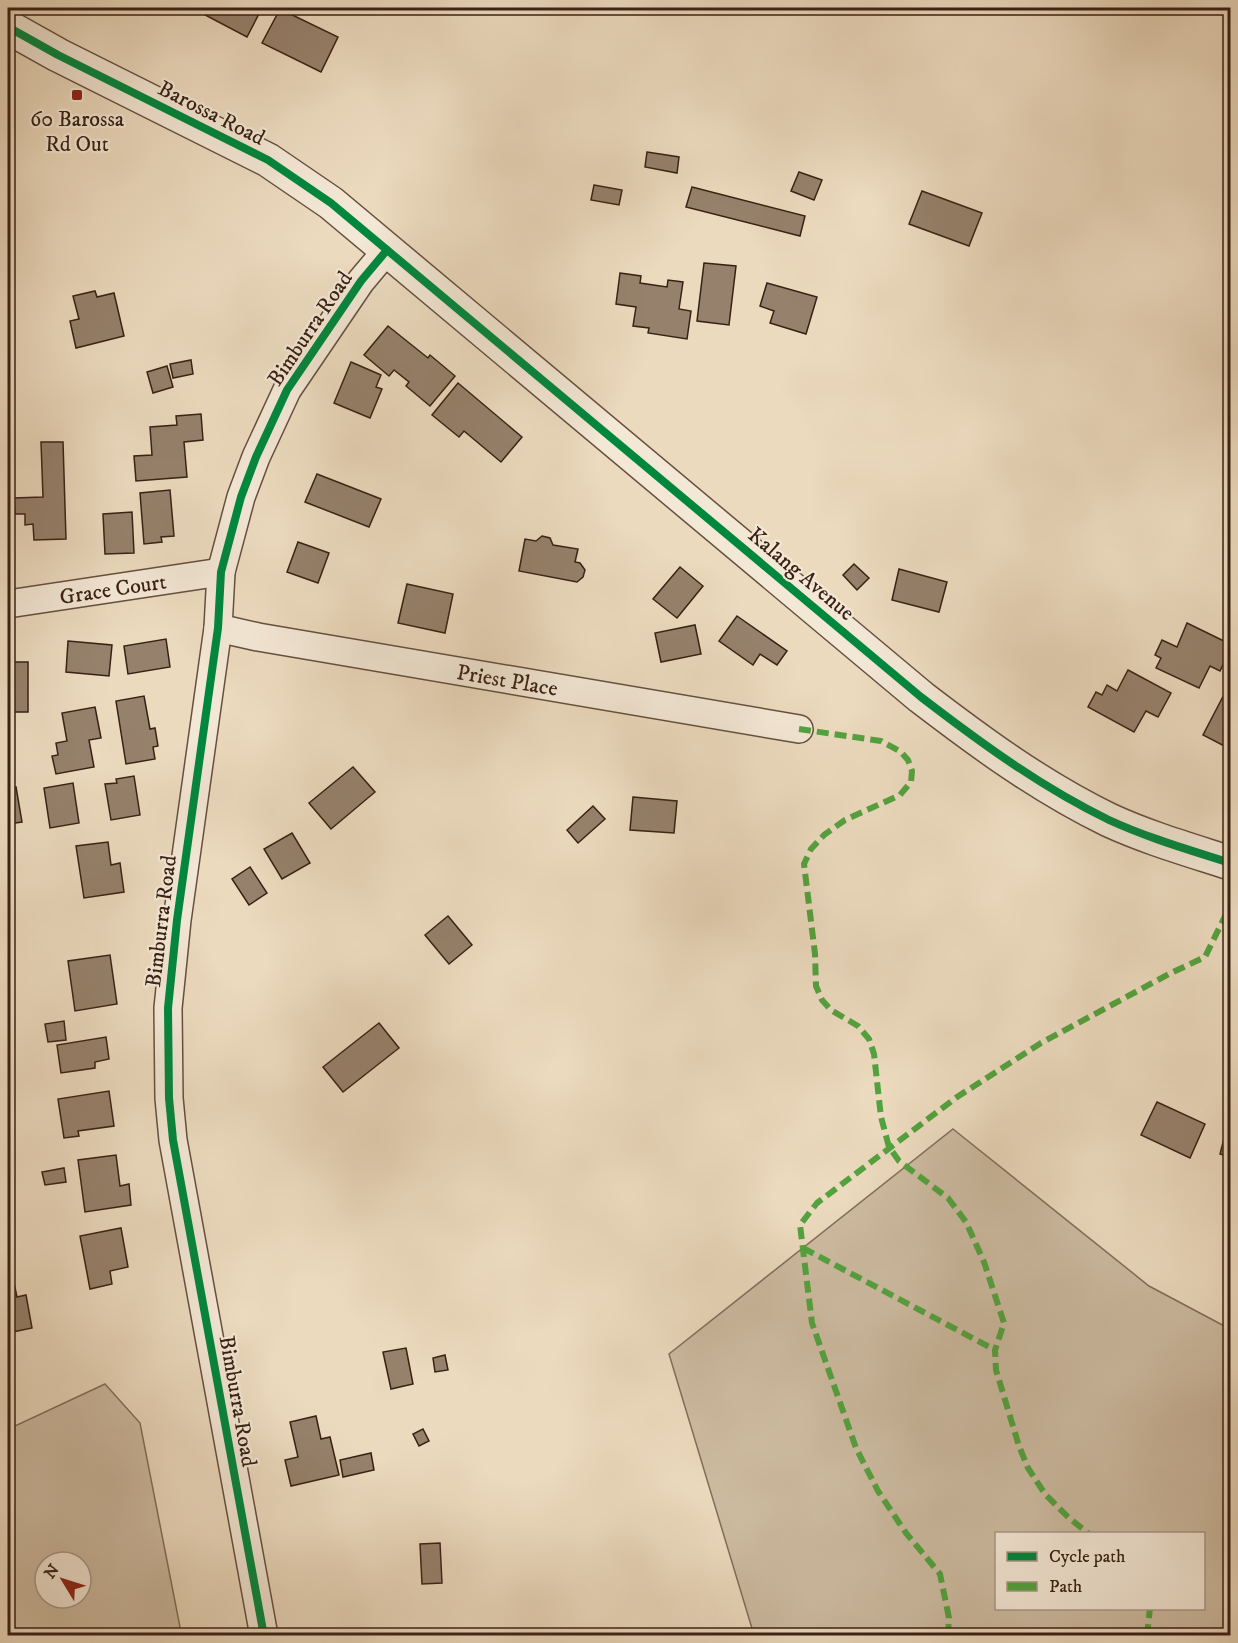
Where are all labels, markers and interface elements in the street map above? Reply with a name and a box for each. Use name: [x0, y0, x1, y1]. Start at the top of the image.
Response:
street label: Barossa Road: [153, 75, 269, 152]
marker: 60 Barossa Rd Out: [70, 88, 84, 102]
place label: 60 Barossa Rd Out: [30, 106, 125, 158]
street label: Bimburra Road: [262, 266, 359, 391]
street label: Kalang Avenue: [742, 522, 860, 627]
street label: Grace Court: [58, 568, 168, 611]
street label: Priest Place: [455, 659, 560, 703]
street label: Bimburra Road: [140, 854, 183, 989]
street label: Bimburra Road: [213, 1333, 262, 1469]
legend: [995, 1532, 1205, 1610]
text: Cycle path: [1049, 1546, 1126, 1568]
north arrow: [33, 1550, 93, 1610]
text: N: [40, 1560, 64, 1583]
text: Path: [1049, 1576, 1083, 1598]

